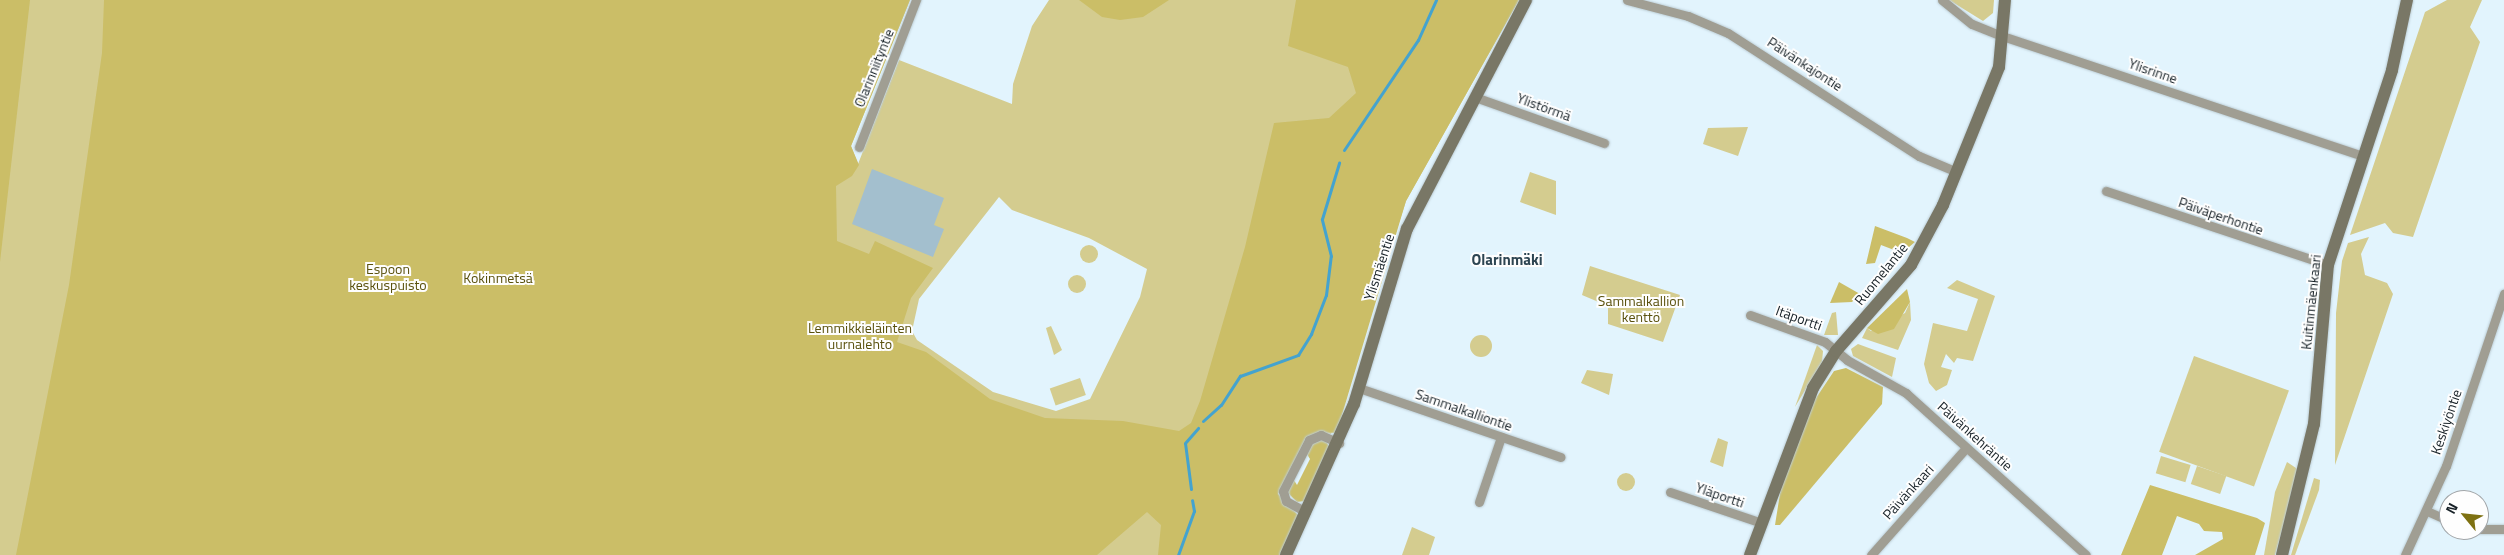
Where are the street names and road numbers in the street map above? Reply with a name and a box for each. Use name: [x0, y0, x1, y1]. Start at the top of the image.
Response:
street label: Olarinniityntie: [851, 26, 897, 110]
street label: Päivänkajontie: [1764, 34, 1846, 94]
street label: Ylisrinne: [2126, 55, 2180, 87]
street label: Ylistörmä: [1515, 89, 1573, 125]
street label: Päiväperhontie: [2176, 194, 2266, 238]
street label: Ylismäentie: [1360, 232, 1398, 302]
street label: Ruomelantie: [1851, 240, 1911, 308]
street label: Kuitinmäenkaari: [2298, 254, 2324, 350]
street label: Itäportti: [1774, 302, 1824, 334]
street label: Sammalkalliontie: [1413, 386, 1515, 434]
street label: Keskiyöntie: [2427, 387, 2465, 457]
street label: Päivänkehräntie: [1934, 398, 2016, 474]
street label: Päivänkaari: [1879, 461, 1937, 523]
street label: Yläportti: [1693, 479, 1747, 511]

